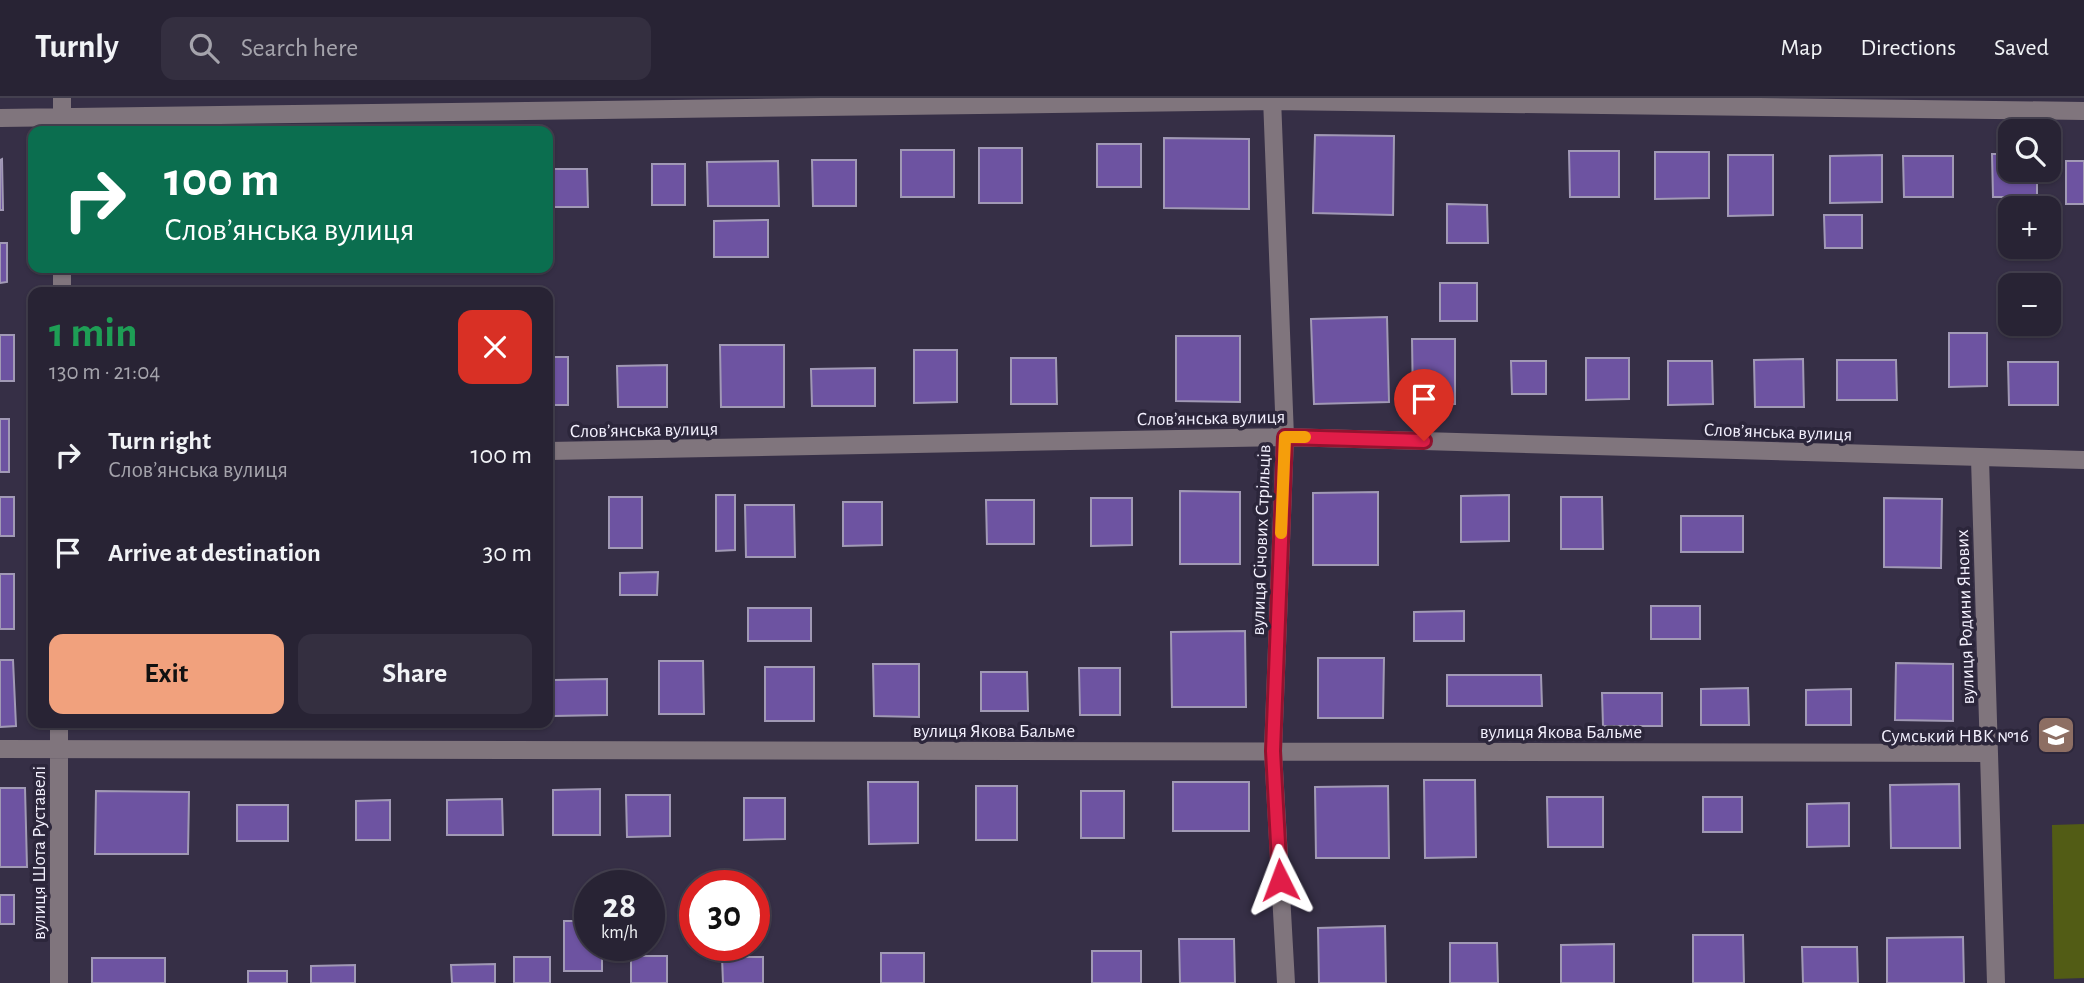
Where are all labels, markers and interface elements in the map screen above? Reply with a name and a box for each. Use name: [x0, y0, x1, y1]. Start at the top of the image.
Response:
search box: [161, 17, 651, 80]
icon: search: [185, 29, 223, 67]
text: Turnly: [35, 31, 119, 64]
text: Search here: [241, 35, 358, 61]
text: Map: [1780, 36, 1822, 60]
text: Directions: [1860, 36, 1956, 60]
text: Saved: [1994, 36, 2049, 60]
map controls: [1998, 119, 2061, 336]
button: search: [1998, 119, 2061, 182]
icon: right: [49, 154, 140, 245]
text: 100 m: [164, 156, 280, 205]
button: +: [1998, 196, 2061, 259]
text: Словʼянська вулиця: [164, 214, 415, 246]
button: −: [1998, 273, 2061, 336]
button: close: [458, 310, 532, 384]
text: 1 min: [49, 312, 138, 354]
text: 130 m · 21:04: [49, 361, 160, 384]
pin: [1394, 369, 1454, 441]
icon: arrive: [1405, 380, 1443, 418]
street label: Словʼянська вулиця: [1137, 408, 1286, 429]
street label: Словʼянська вулиця: [570, 420, 719, 441]
street label: Словʼянська вулиця: [1703, 420, 1853, 445]
text: Turn right: [108, 428, 211, 454]
icon: right: [49, 436, 87, 474]
text: 100 m: [471, 442, 532, 468]
street label: вулиця Січових Стрільців: [1249, 444, 1274, 636]
text: Словʼянська вулиця: [108, 459, 288, 482]
street label: вулиця Родини Янових: [1953, 529, 1978, 705]
icon: arrive: [49, 534, 87, 572]
text: Arrive at destination: [108, 540, 321, 566]
text: 30 m: [482, 540, 532, 566]
button: Exit: [49, 634, 284, 714]
button: Share: [298, 634, 532, 714]
school or university icon: Сумський НВК №16: [2035, 714, 2077, 756]
street label: вулиця Якова Бальме: [913, 722, 1075, 741]
street label: вулиця Якова Бальме: [1480, 723, 1642, 742]
place label: Сумський НВК №16: [1881, 727, 2029, 746]
street label: вулиця Шота Руставелі: [30, 766, 49, 940]
position arrow: [1243, 843, 1317, 917]
speed limit sign: 30: [679, 870, 770, 961]
text: 28: [603, 889, 636, 924]
text: km/h: [601, 924, 638, 942]

